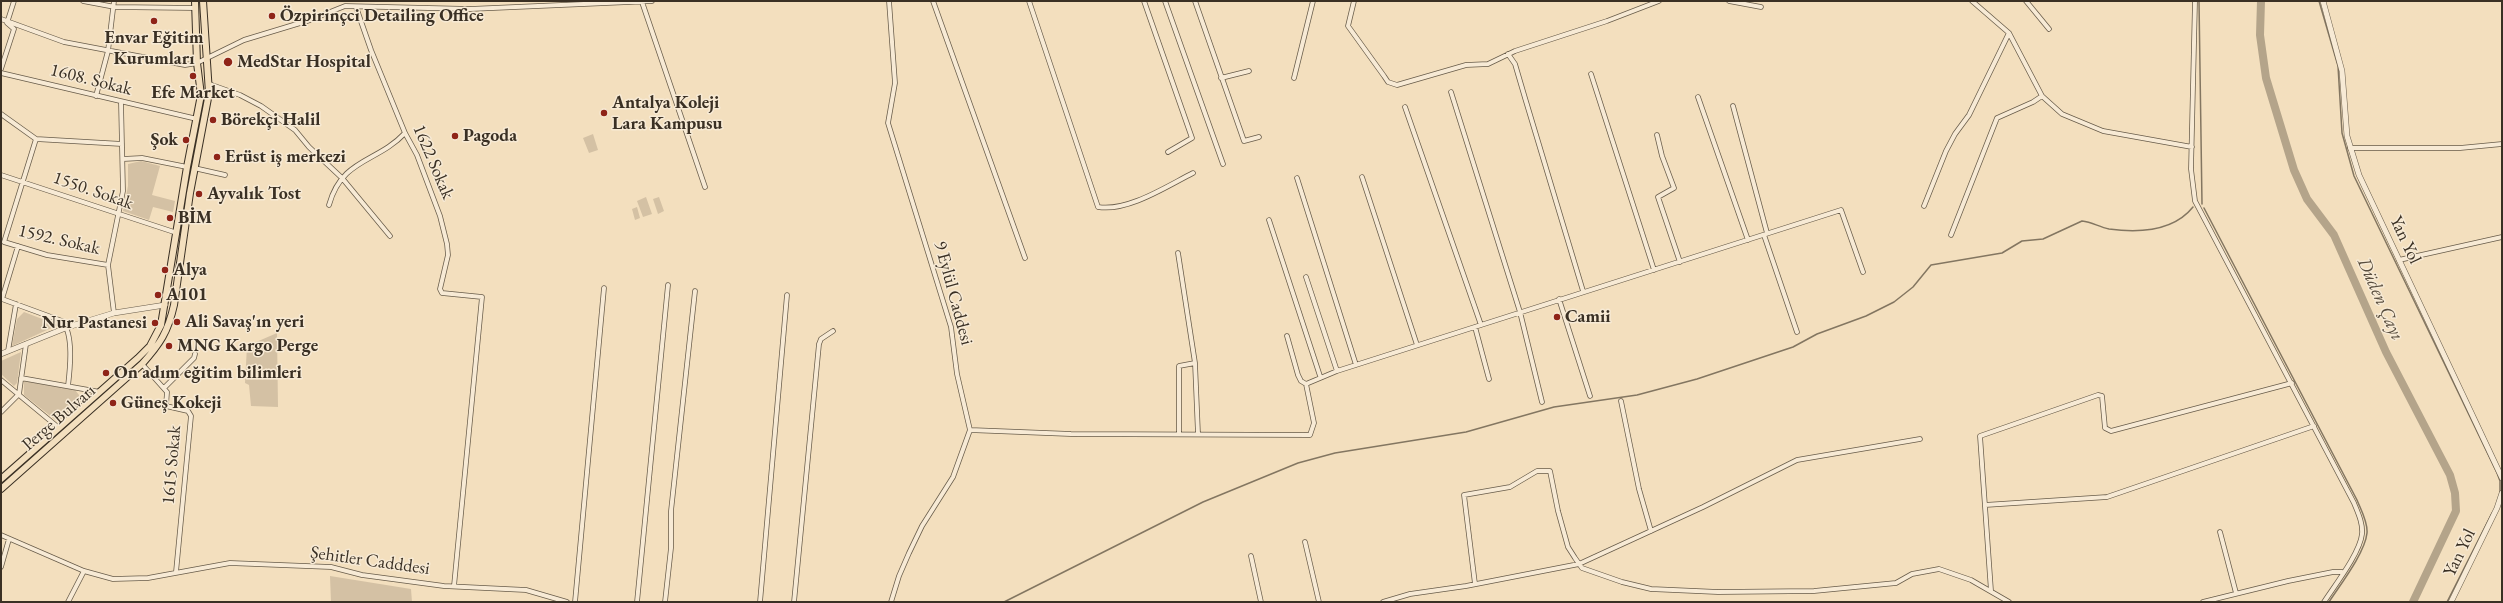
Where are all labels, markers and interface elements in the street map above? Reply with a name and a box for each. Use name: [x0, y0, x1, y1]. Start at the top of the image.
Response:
place label: Özpirinçci Detailing Office: [280, 5, 484, 27]
marker: Özpirinçci Detailing Office: [267, 11, 277, 21]
marker: Envar Eğitim Kurumları: [149, 16, 159, 26]
place label: Envar Eğitim Kurumları: [104, 27, 204, 70]
place label: MedStar Hospital: [237, 51, 371, 73]
marker: MedStar Hospital: [222, 56, 234, 68]
street label: 1608. Sokak: [48, 59, 134, 101]
marker: Efe Market: [188, 71, 198, 81]
place label: Efe Market: [151, 82, 235, 104]
place label: Antalya Koleji Lara Kampusu: [612, 92, 722, 134]
marker: Antalya Koleji Lara Kampusu: [599, 108, 609, 118]
place label: Börekçi Halil: [221, 109, 320, 131]
marker: Börekçi Halil: [208, 115, 218, 125]
street label: 1622 Sokak: [408, 121, 458, 203]
place label: Pagoda: [463, 125, 517, 147]
place label: Şok: [150, 129, 178, 151]
marker: Pagoda: [450, 131, 460, 141]
marker: Şok: [181, 135, 191, 145]
place label: Erüst iş merkezi: [225, 146, 346, 168]
marker: Erüst iş merkezi: [212, 152, 222, 162]
street label: 1550. Sokak: [50, 167, 136, 215]
place label: Ayvalık Tost: [207, 183, 301, 205]
marker: Ayvalık Tost: [194, 189, 204, 199]
place label: BİM: [178, 207, 212, 229]
marker: BİM: [165, 213, 175, 223]
street label: Yan Yol: [2385, 213, 2425, 267]
street label: 1592. Sokak: [16, 220, 102, 260]
street label: 9 Eylül Caddesi: [929, 239, 977, 347]
water label: Düden Çayı: [2352, 254, 2408, 344]
place label: Alya: [173, 259, 207, 281]
marker: Alya: [160, 265, 170, 275]
place label: A101: [166, 284, 208, 306]
marker: A101: [153, 290, 163, 300]
place label: Camii: [1565, 306, 1611, 328]
place label: Ali Savaş'ın yeri: [185, 311, 304, 333]
place label: Nur Pastanesi: [42, 312, 147, 334]
marker: Camii: [1552, 312, 1562, 322]
marker: Ali Savaş'ın yeri: [172, 317, 182, 327]
marker: Nur Pastanesi: [150, 318, 160, 328]
place label: MNG Kargo Perge: [177, 335, 318, 357]
marker: MNG Kargo Perge: [164, 341, 174, 351]
place label: On adım eğitim bilimleri: [114, 362, 302, 384]
marker: On adım eğitim bilimleri: [101, 368, 111, 378]
street label: Perge Bulvarı: [18, 380, 100, 456]
place label: Güneş Kokeji: [121, 392, 222, 414]
marker: Güneş Kokeji: [108, 398, 118, 408]
street label: 1615 Sokak: [158, 425, 186, 505]
street label: Yan Yol: [2439, 526, 2481, 580]
street label: Şehitler Cadddesi: [309, 542, 431, 580]

